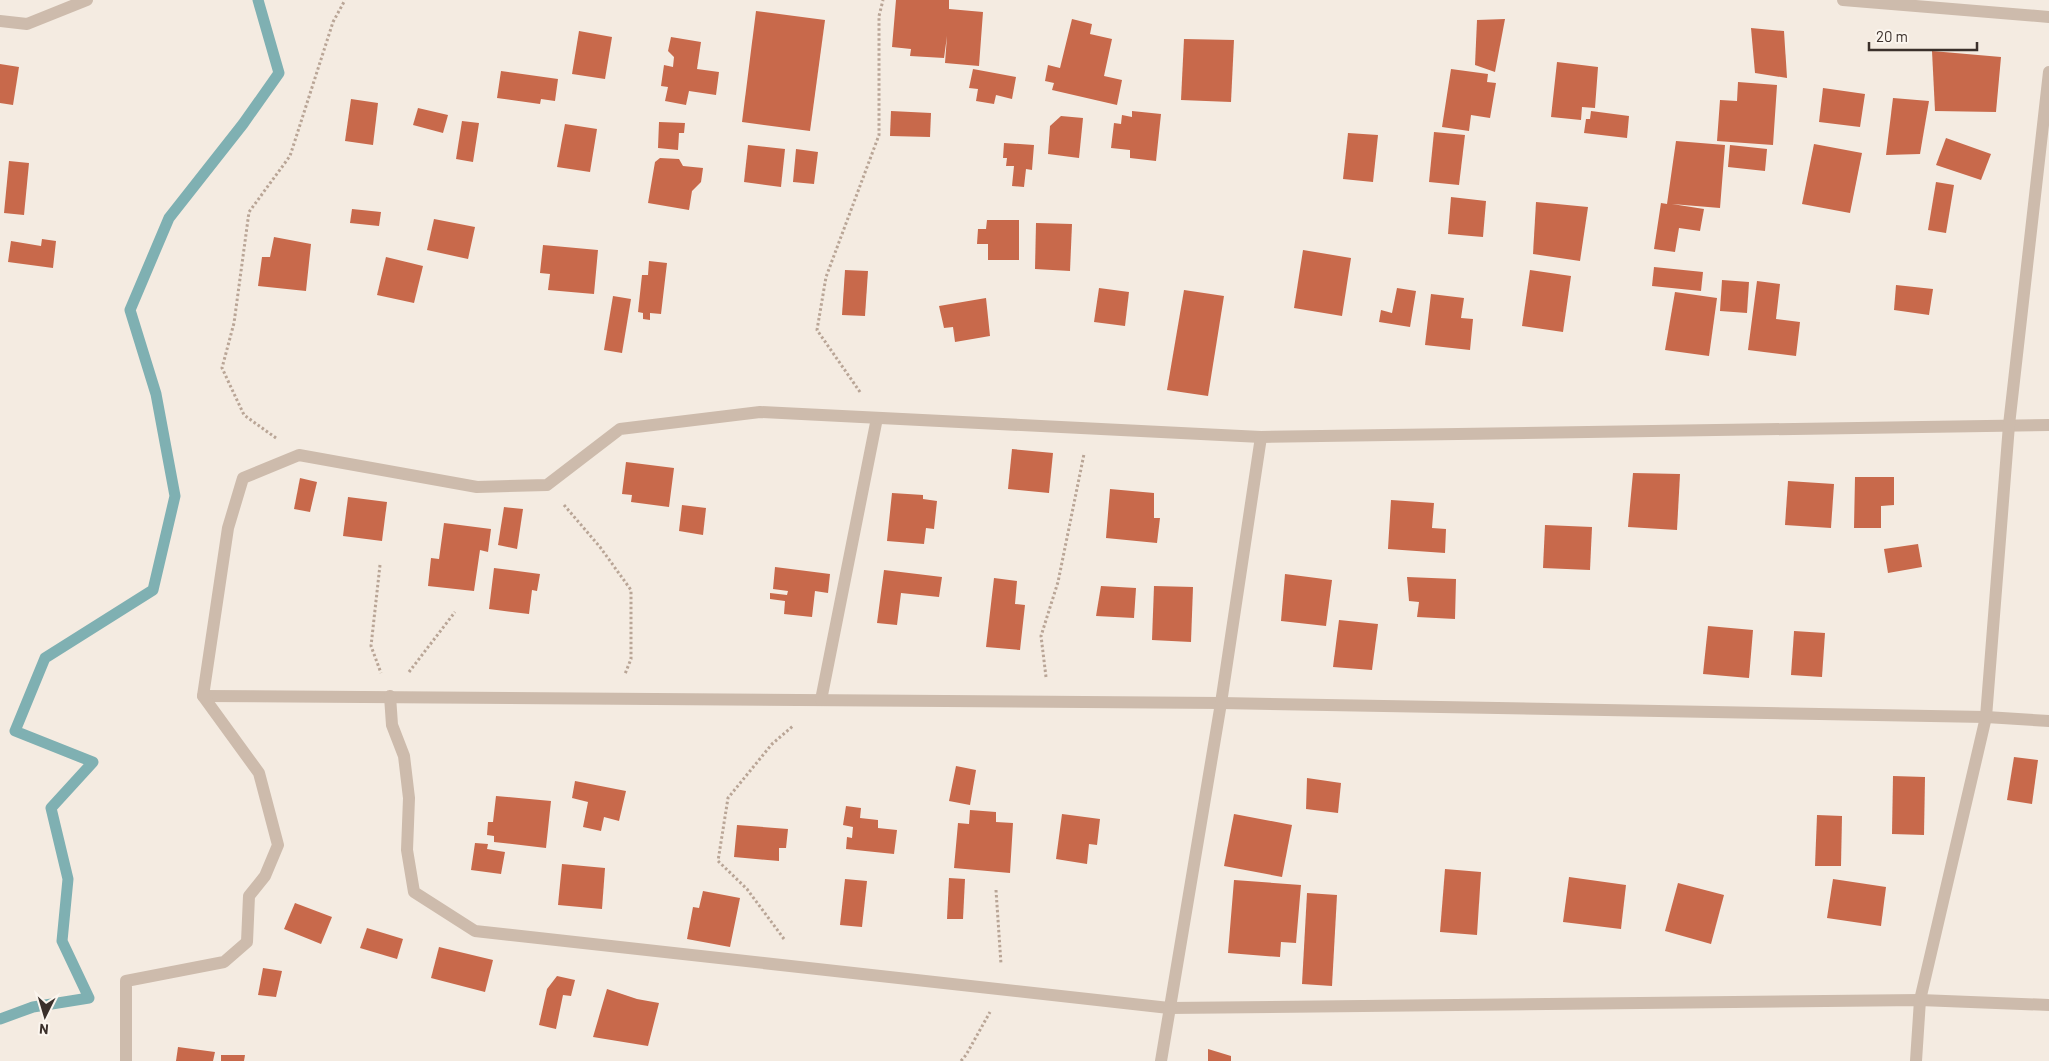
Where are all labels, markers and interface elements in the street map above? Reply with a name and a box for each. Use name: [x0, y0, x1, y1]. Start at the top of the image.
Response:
scale bar: [1869, 20, 1976, 52]
text: 20 m: [1876, 27, 1908, 45]
north arrow: [20, 991, 70, 1041]
text: N: [38, 1021, 49, 1038]

